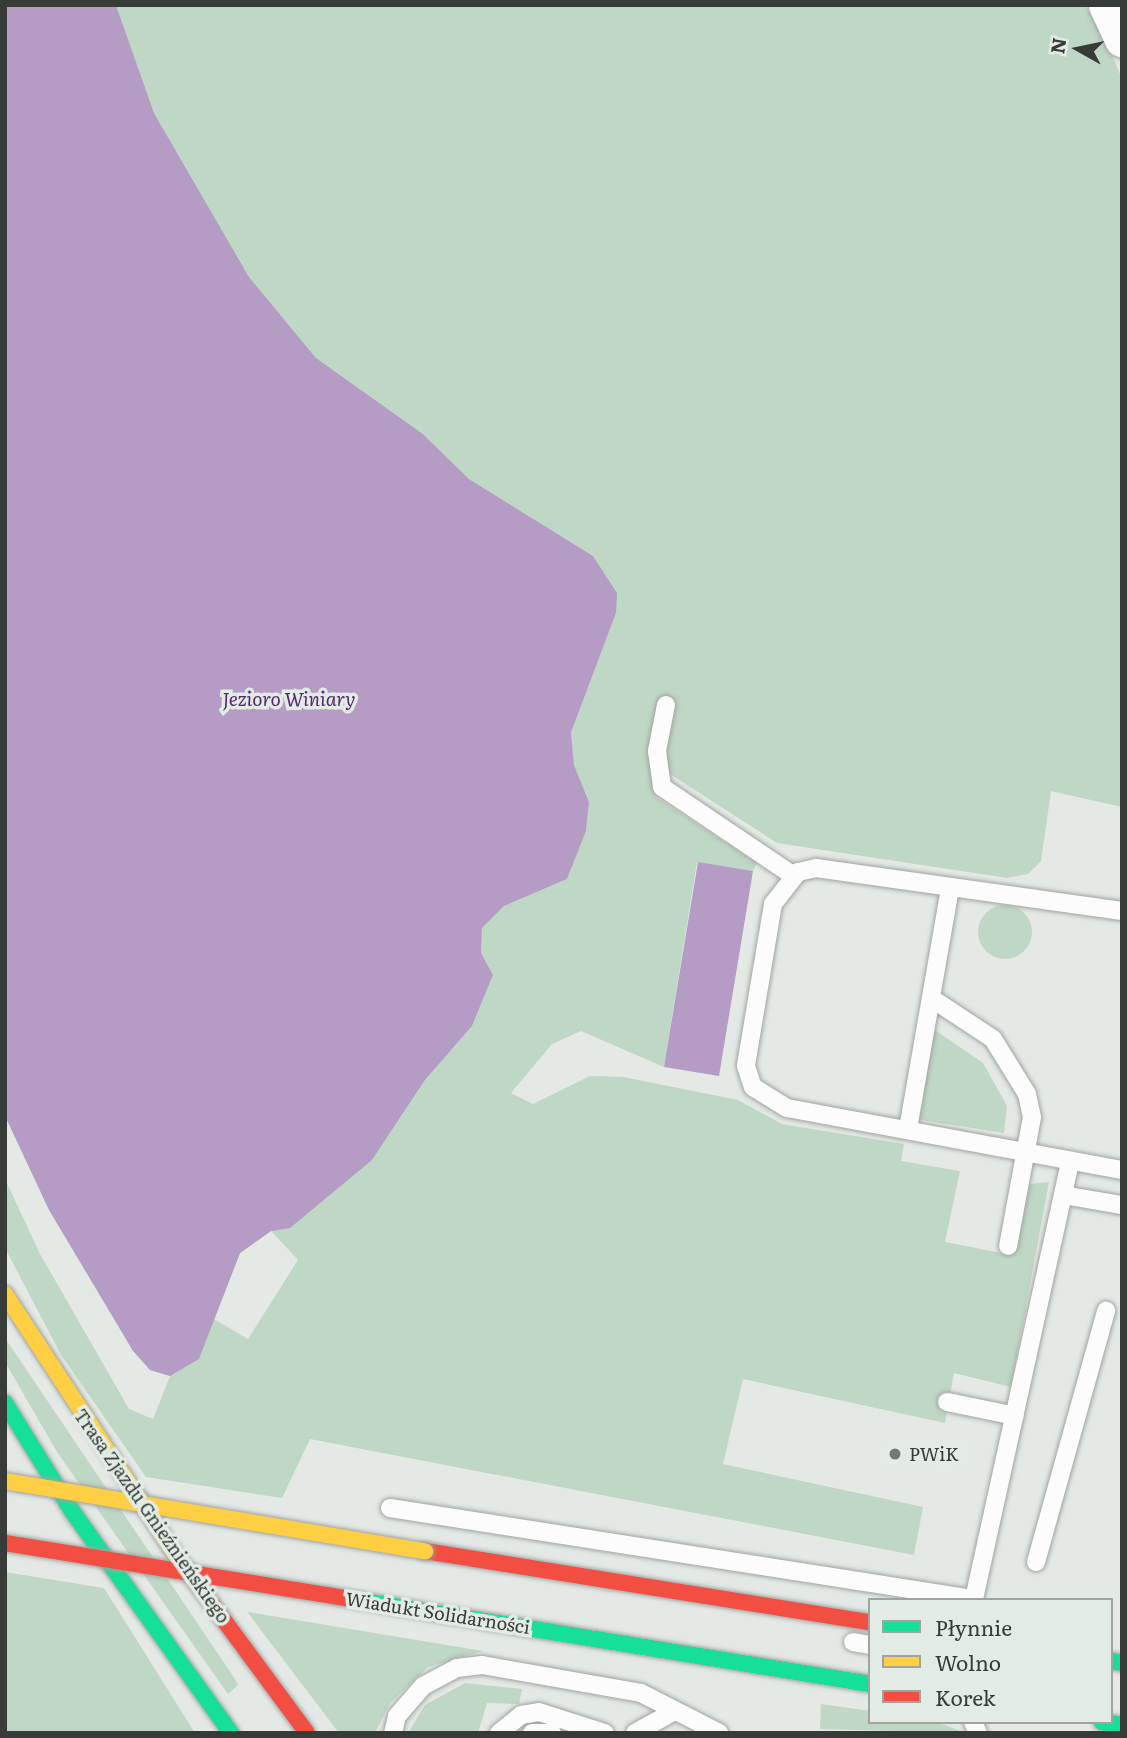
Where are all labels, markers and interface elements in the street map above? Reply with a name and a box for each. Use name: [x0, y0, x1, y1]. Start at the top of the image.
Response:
north arrow: [1043, 14, 1113, 84]
text: N: [1042, 36, 1072, 56]
water label: Jezioro Winiary: [222, 688, 356, 710]
street label: Trasa Zjazdu Gnieźnieńskiego: [70, 1405, 234, 1627]
place label: PWiK: [909, 1443, 959, 1465]
marker: PWiK: [887, 1446, 903, 1462]
street label: Wiadukt Solidarności: [344, 1588, 532, 1638]
legend: [868, 1598, 1113, 1724]
text: Płynnie: [935, 1611, 1012, 1642]
text: Wolno: [935, 1646, 1001, 1677]
text: Korek: [935, 1681, 996, 1712]

